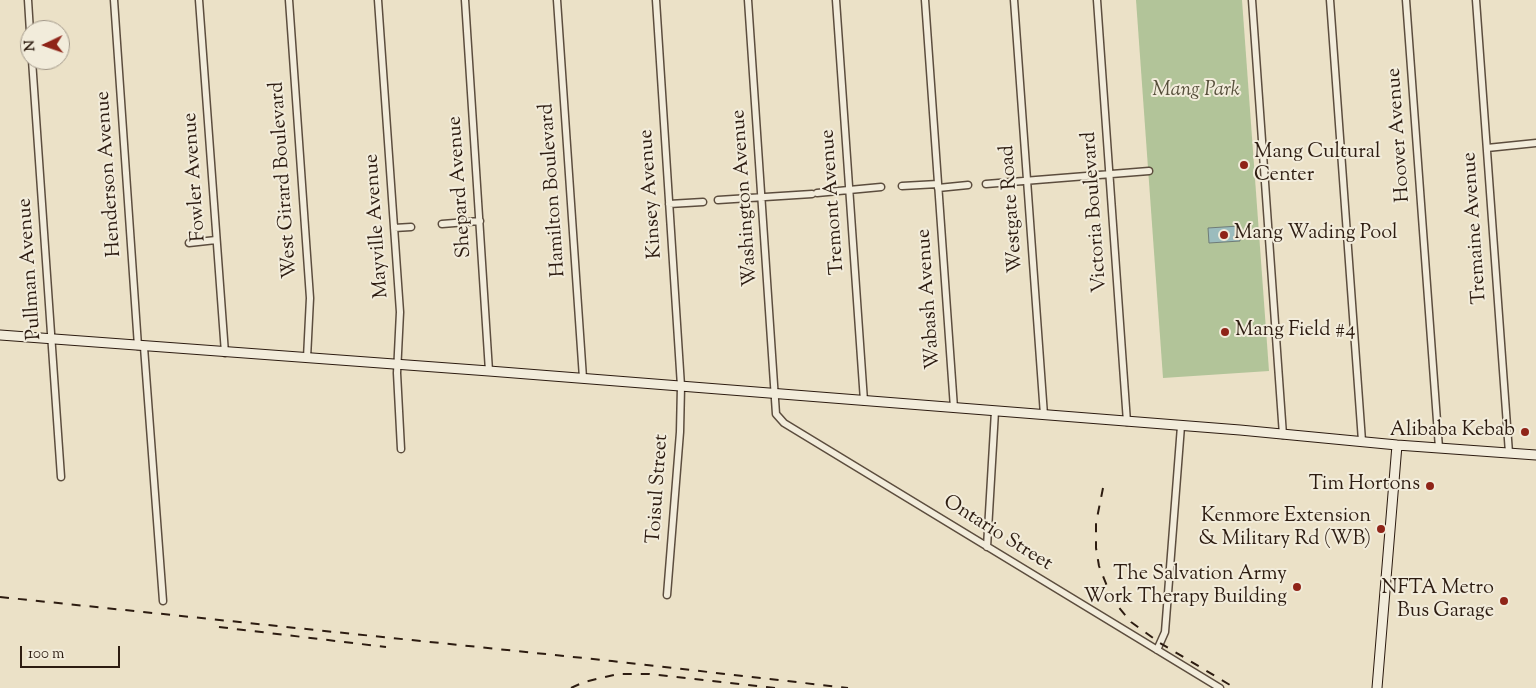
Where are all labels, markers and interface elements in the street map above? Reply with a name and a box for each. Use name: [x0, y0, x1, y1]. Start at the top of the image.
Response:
north arrow: [20, 20, 70, 70]
text: N: [21, 40, 41, 52]
street label: Hoover Avenue: [1383, 67, 1417, 203]
park label: Mang Park: [1152, 80, 1240, 104]
street label: West Girard Boulevard: [266, 81, 304, 279]
street label: Henderson Avenue: [92, 90, 128, 258]
street label: Hamilton Boulevard: [536, 102, 572, 278]
street label: Washington Avenue: [728, 109, 764, 287]
street label: Fowler Avenue: [180, 112, 212, 242]
street label: Shepard Avenue: [444, 115, 478, 259]
street label: Kinsey Avenue: [635, 128, 669, 260]
street label: Tremont Avenue: [817, 128, 851, 276]
street label: Victoria Boulevard: [1078, 131, 1114, 293]
place label: Mang Cultural Center: [1254, 142, 1381, 189]
street label: Westgate Road: [997, 144, 1029, 274]
street label: Tremaine Avenue: [1459, 151, 1493, 305]
street label: Mayville Avenue: [361, 153, 395, 299]
marker: Mang Cultural Center: [1238, 159, 1250, 171]
street label: Pullman Avenue: [14, 197, 48, 341]
place label: Mang Wading Pool: [1234, 223, 1398, 247]
street label: Wabash Avenue: [913, 228, 947, 370]
marker: Mang Wading Pool: [1218, 229, 1230, 241]
place label: Mang Field #4: [1235, 320, 1355, 344]
marker: Mang Field #4: [1219, 326, 1231, 338]
place label: Alibaba Kebab: [1390, 420, 1515, 444]
marker: Alibaba Kebab: [1519, 426, 1531, 438]
street label: Toisul Street: [643, 433, 675, 545]
place label: Tim Hortons: [1309, 474, 1420, 498]
marker: Tim Hortons: [1424, 480, 1436, 492]
street label: Ontario Street: [938, 491, 1056, 577]
place label: Kenmore Extension & Military Rd (WB): [1198, 506, 1371, 553]
marker: Kenmore Extension & Military Rd (WB): [1375, 523, 1387, 535]
place label: The Salvation Army Work Therapy Building: [1084, 564, 1287, 611]
place label: NFTA Metro Bus Garage: [1382, 578, 1494, 625]
marker: The Salvation Army Work Therapy Building: [1291, 581, 1303, 593]
marker: NFTA Metro Bus Garage: [1498, 595, 1510, 607]
scale bar: [22, 636, 122, 668]
text: 100 m: [28, 644, 64, 665]

